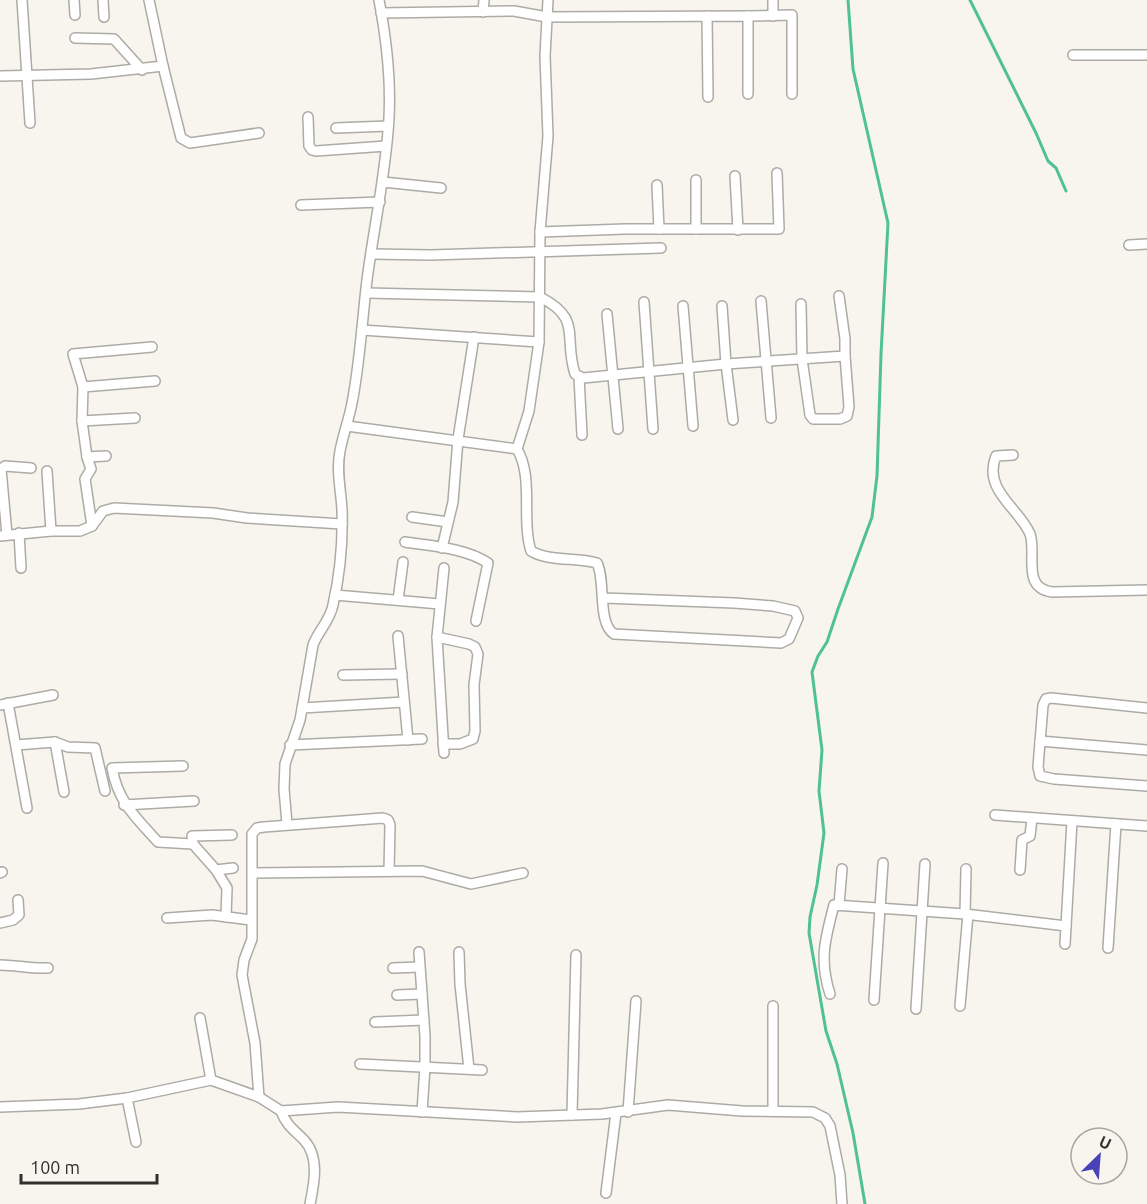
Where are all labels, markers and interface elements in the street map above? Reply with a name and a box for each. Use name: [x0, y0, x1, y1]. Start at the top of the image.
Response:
north arrow: [1069, 1126, 1129, 1186]
text: U: [1096, 1132, 1114, 1153]
scale bar: [21, 1147, 158, 1185]
text: 100 m: [30, 1157, 80, 1177]

